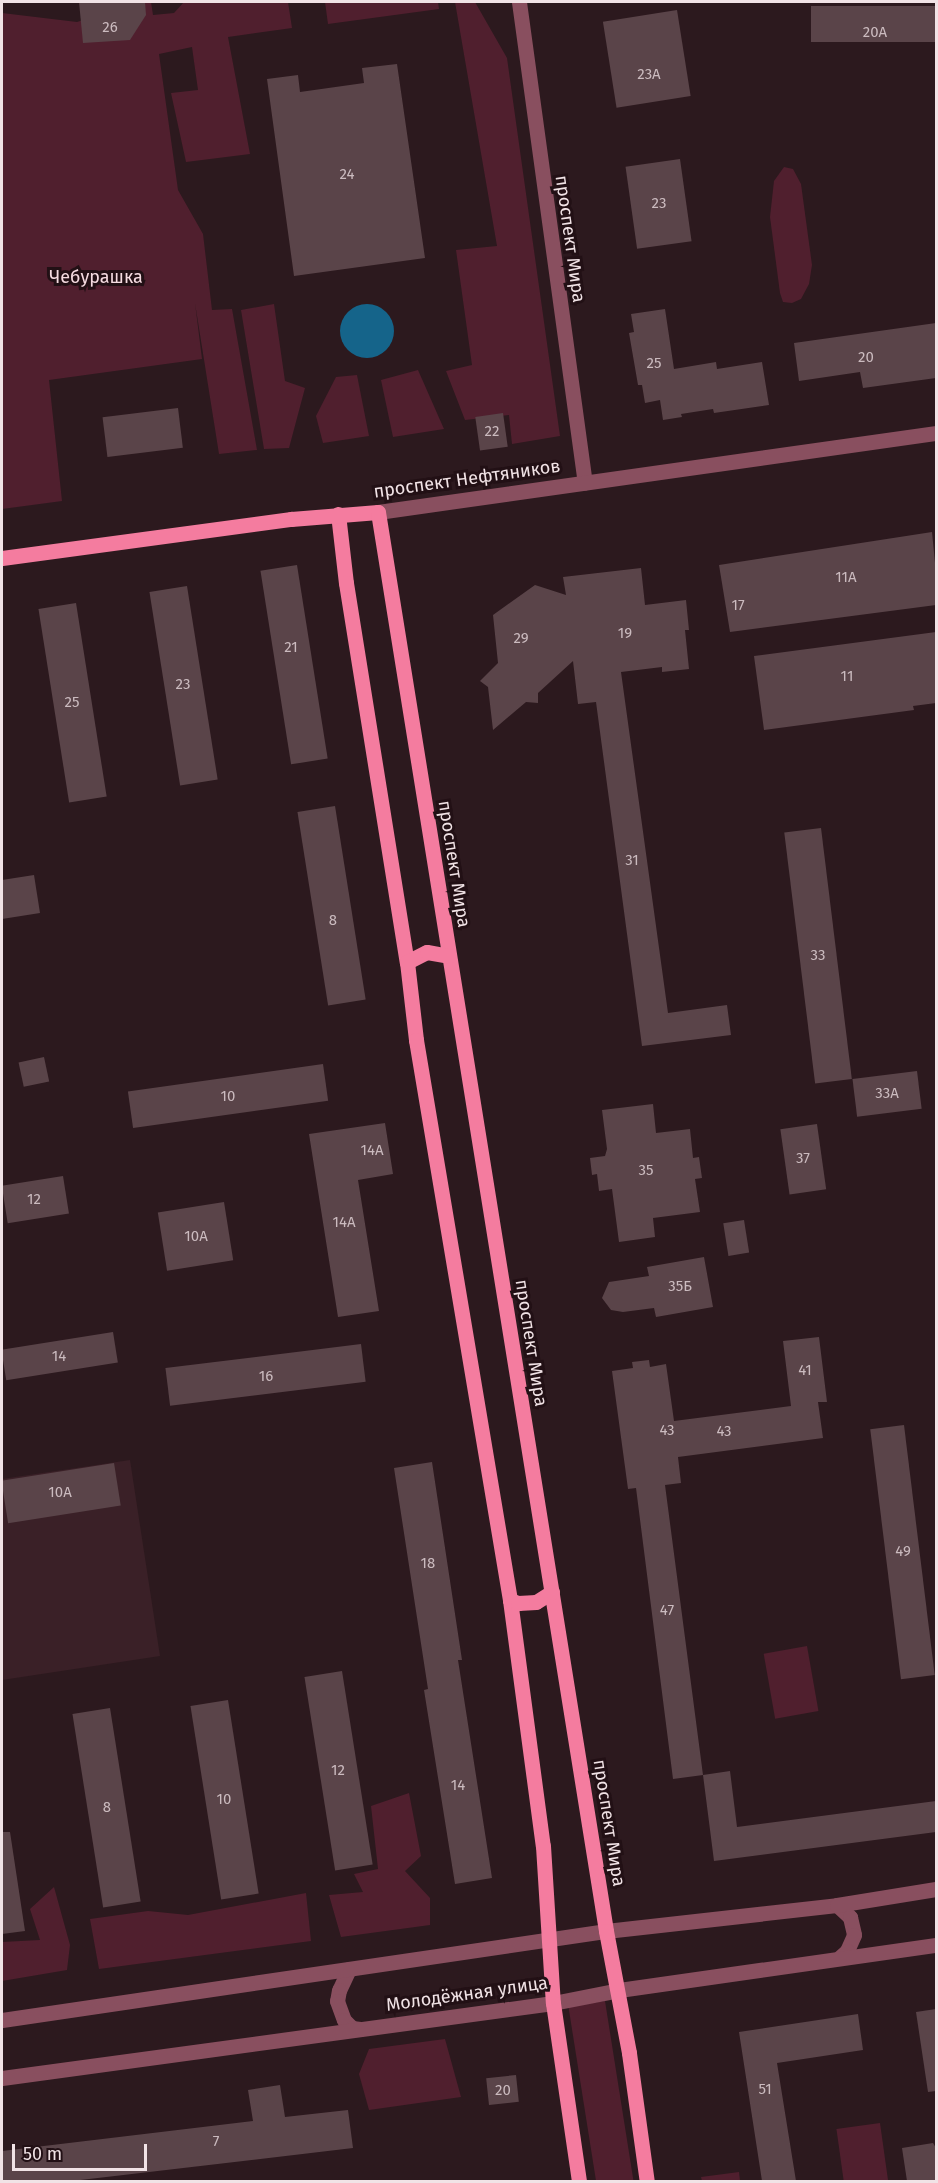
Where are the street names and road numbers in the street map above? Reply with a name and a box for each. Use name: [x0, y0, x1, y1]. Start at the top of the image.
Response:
street label: проспект Мира: [550, 174, 590, 304]
street label: проспект Нефтяников: [372, 455, 562, 503]
street label: проспект Мира: [433, 799, 475, 929]
street label: проспект Мира: [510, 1278, 552, 1408]
street label: проспект Мира: [588, 1758, 630, 1888]
street label: Молодёжная улица: [385, 1972, 549, 2016]

